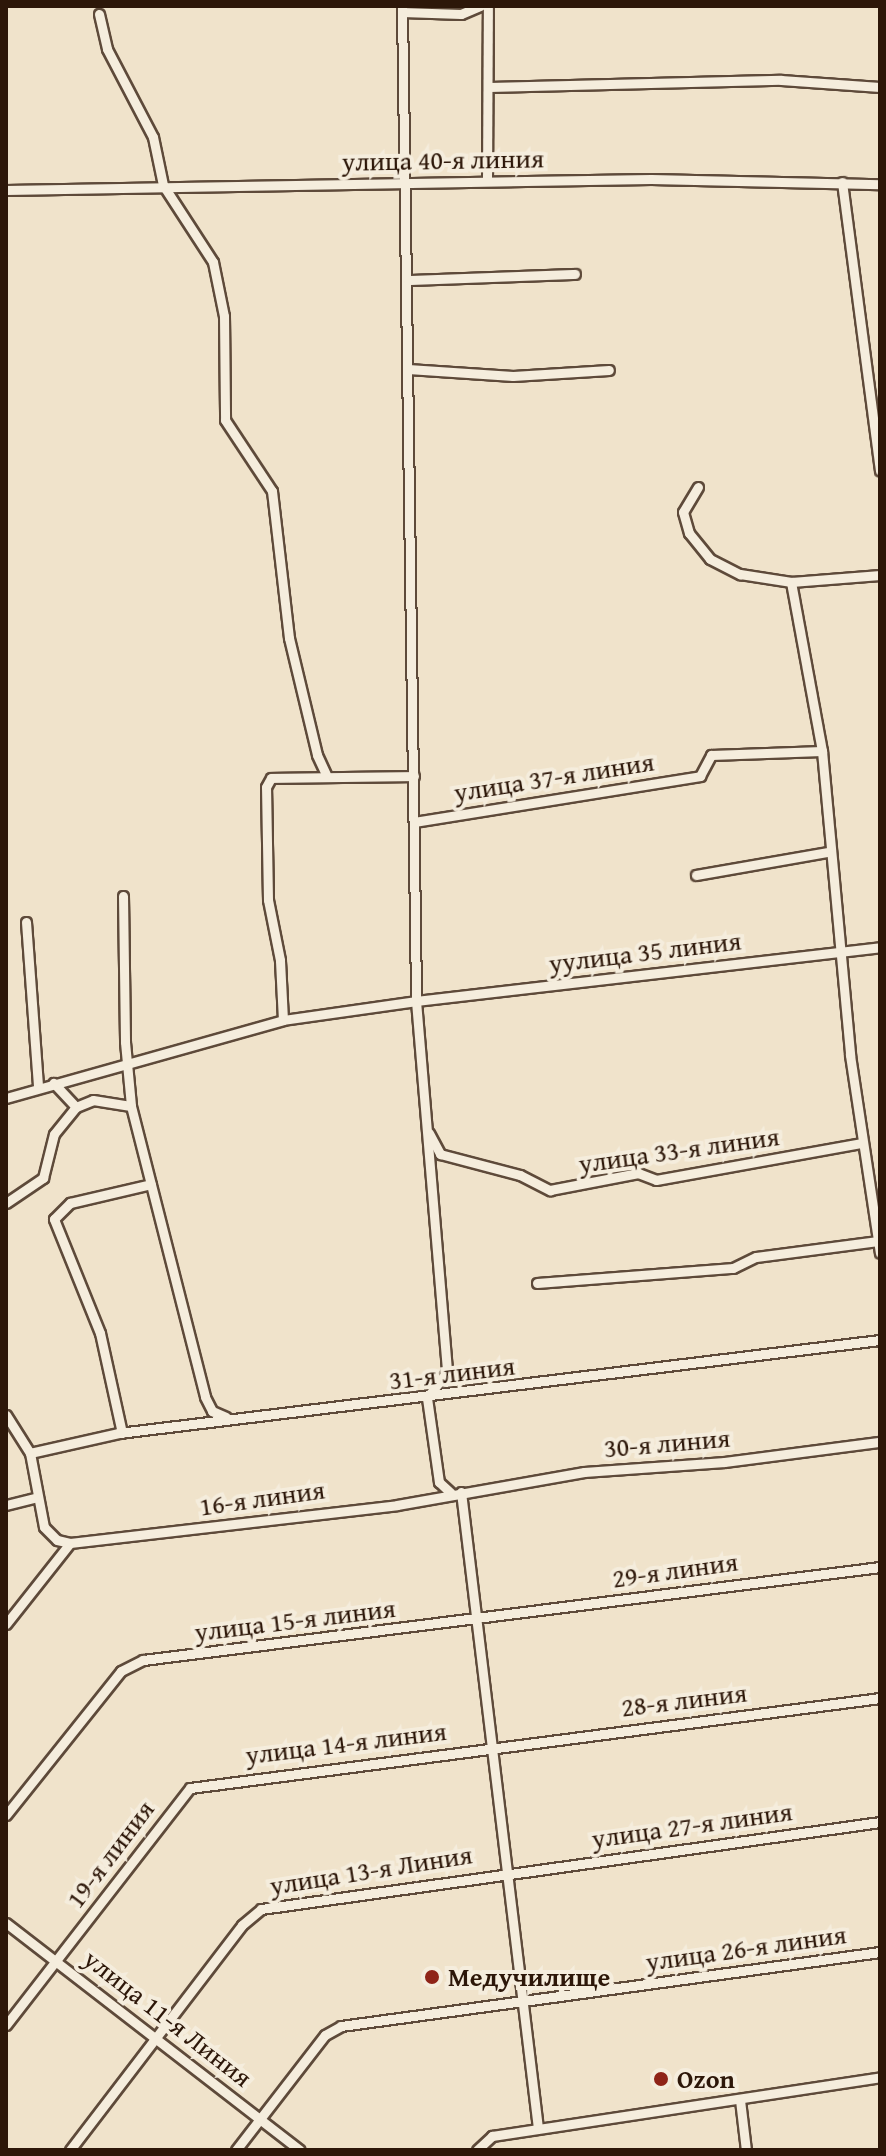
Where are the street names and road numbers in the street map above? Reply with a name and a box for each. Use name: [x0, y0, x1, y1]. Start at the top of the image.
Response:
street label: улица 40-я линия: [342, 143, 544, 177]
street label: улица 37-я линия: [452, 746, 656, 808]
street label: уулица 35 линия: [547, 925, 743, 979]
street label: улица 33-я линия: [577, 1120, 781, 1180]
street label: 31-я линия: [387, 1350, 517, 1396]
street label: 30-я линия: [603, 1422, 731, 1464]
street label: 16-я линия: [197, 1474, 327, 1522]
street label: 29-я линия: [610, 1546, 740, 1594]
street label: улица 15-я линия: [193, 1592, 397, 1648]
street label: 28-я линия: [619, 1677, 749, 1723]
street label: улица 14-я линия: [244, 1715, 448, 1771]
street label: 19-я линия: [60, 1794, 160, 1914]
street label: улица 27-я линия: [590, 1795, 794, 1855]
street label: улица 13-я Линия: [268, 1839, 474, 1901]
street label: улица 26-я линия: [644, 1918, 848, 1978]
street label: улица 11-я Линия: [78, 1943, 258, 2093]

